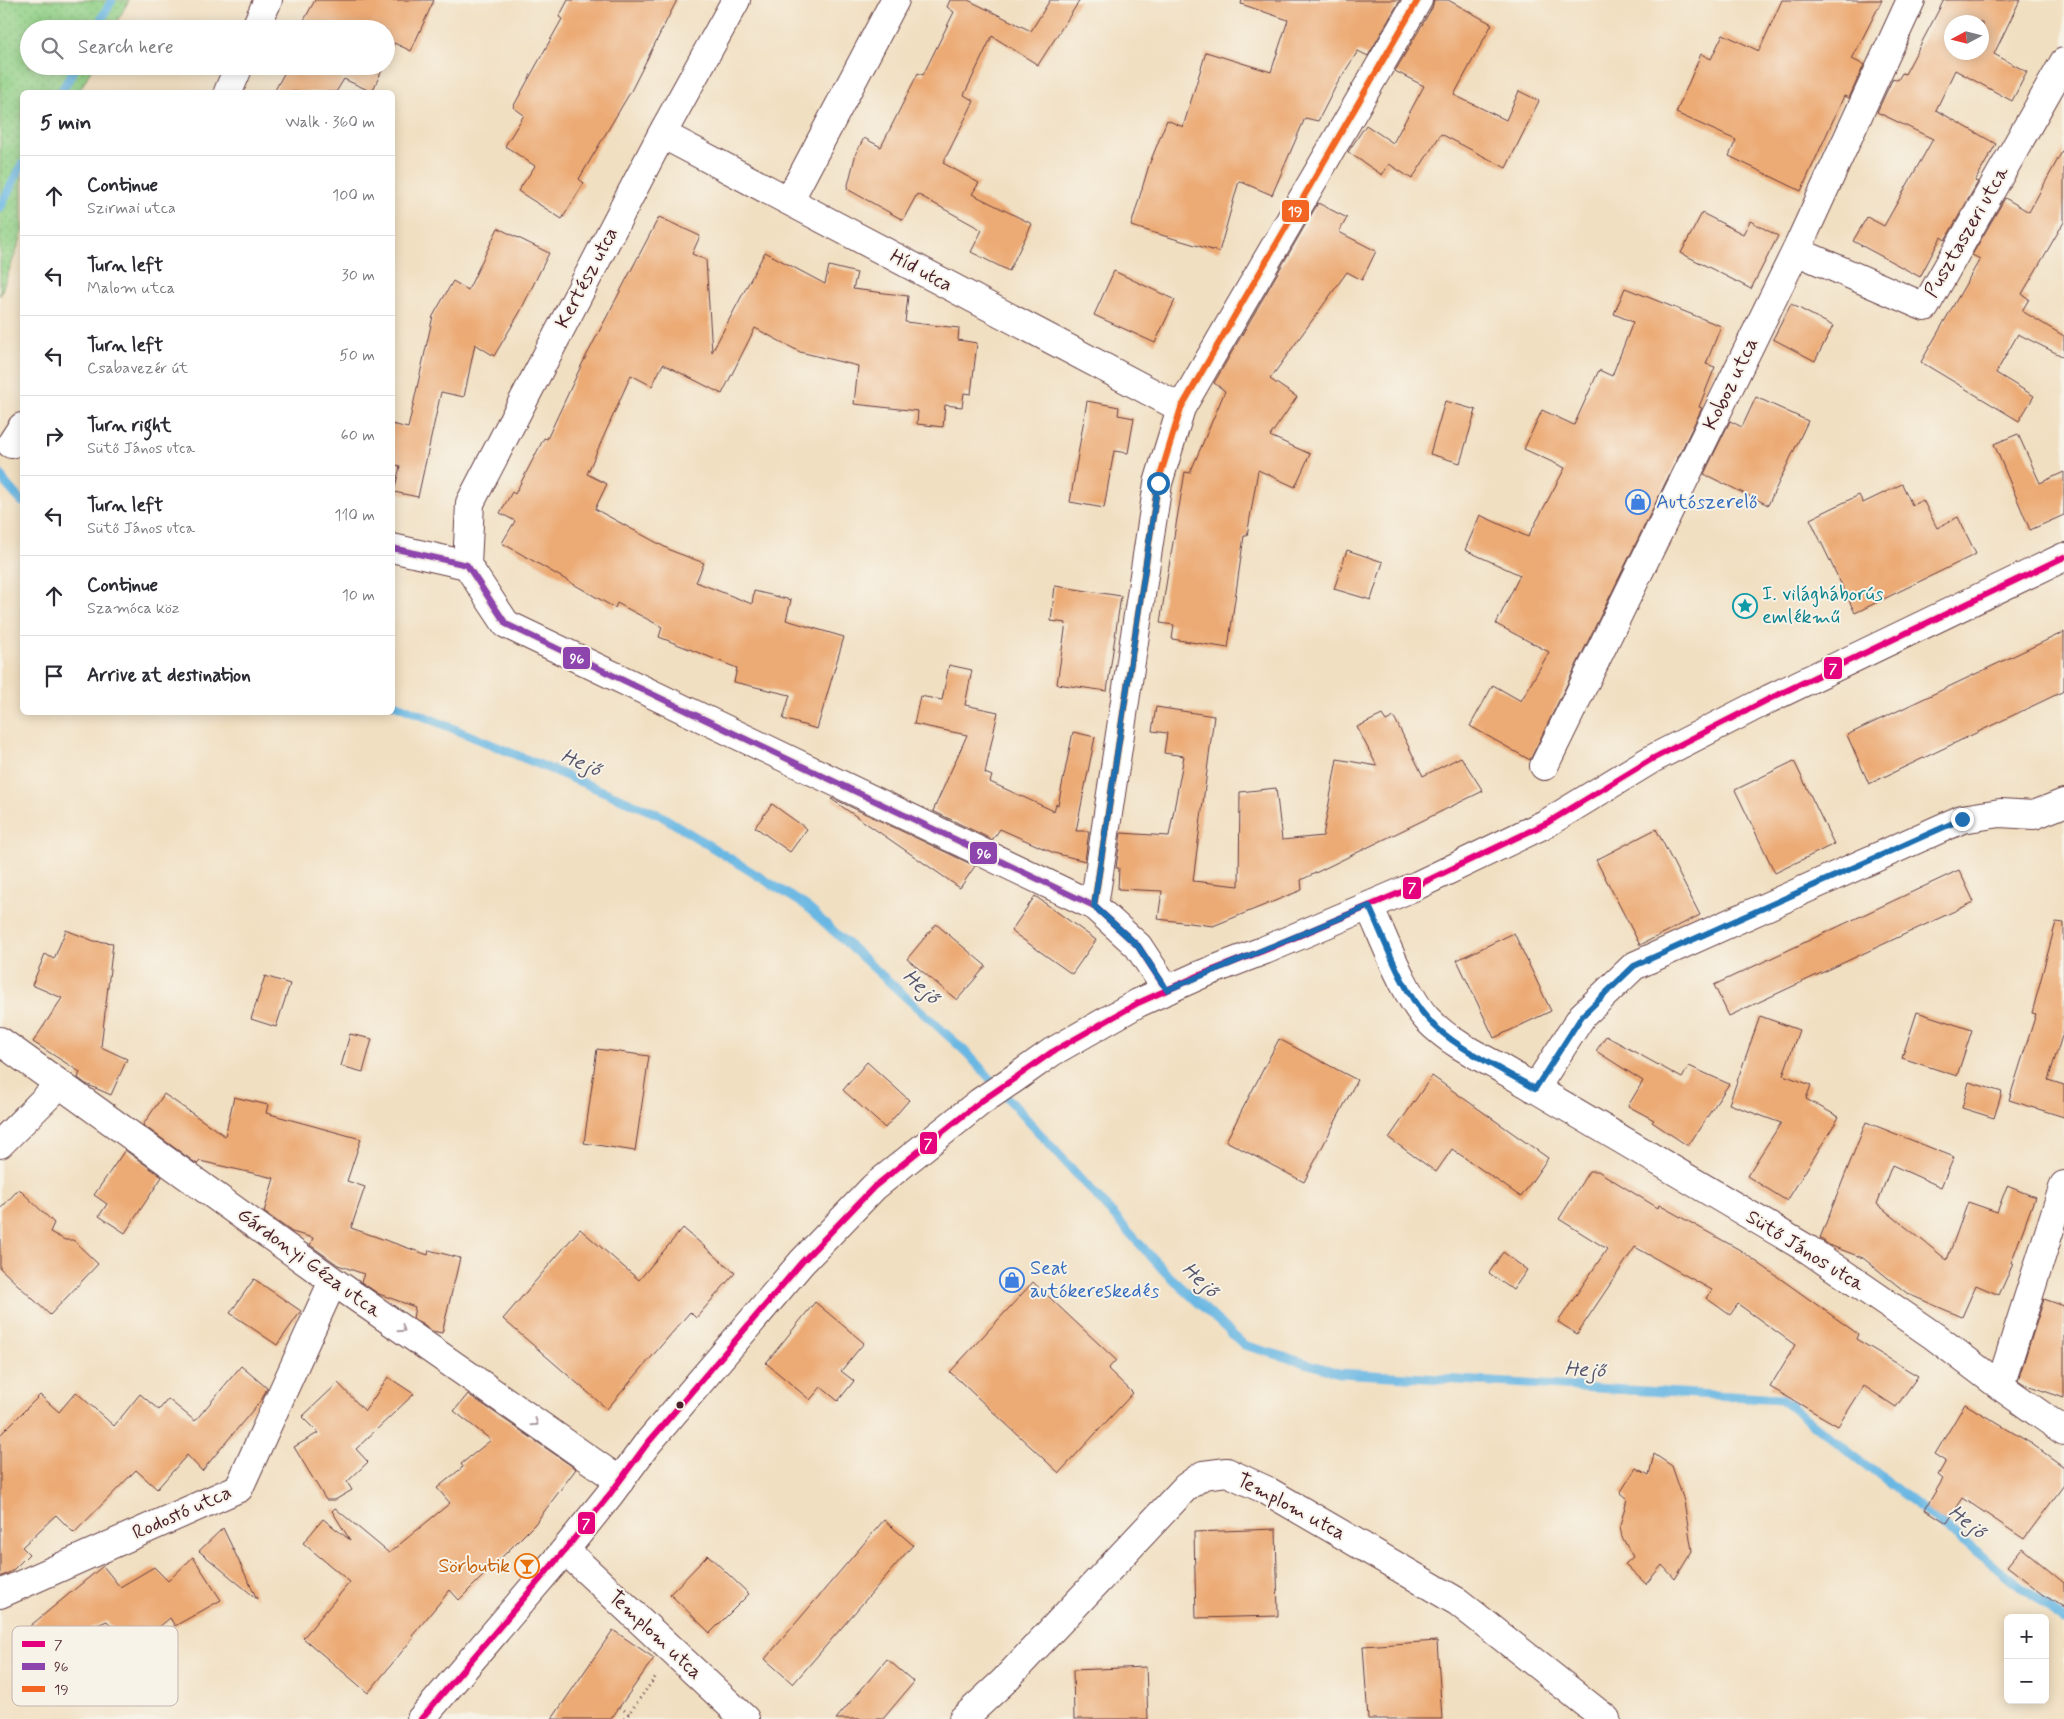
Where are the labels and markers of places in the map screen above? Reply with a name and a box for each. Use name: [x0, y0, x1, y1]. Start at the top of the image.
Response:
shop icon: Autószerelő: [1625, 489, 1651, 515]
place label: Autószerelő: [1656, 489, 1758, 516]
place label: I. világháborús emlékmű: [1762, 581, 1884, 631]
place icon: I. világháborús emlékmű: [1732, 593, 1758, 619]
place label: Seat autókereskedés: [1030, 1255, 1159, 1305]
shop icon: Seat autókereskedés: [999, 1267, 1025, 1293]
unlabelled marker: [675, 1400, 685, 1410]
place label: Sörbutik: [438, 1553, 510, 1580]
bar icon: Sörbutik: [514, 1553, 540, 1579]

